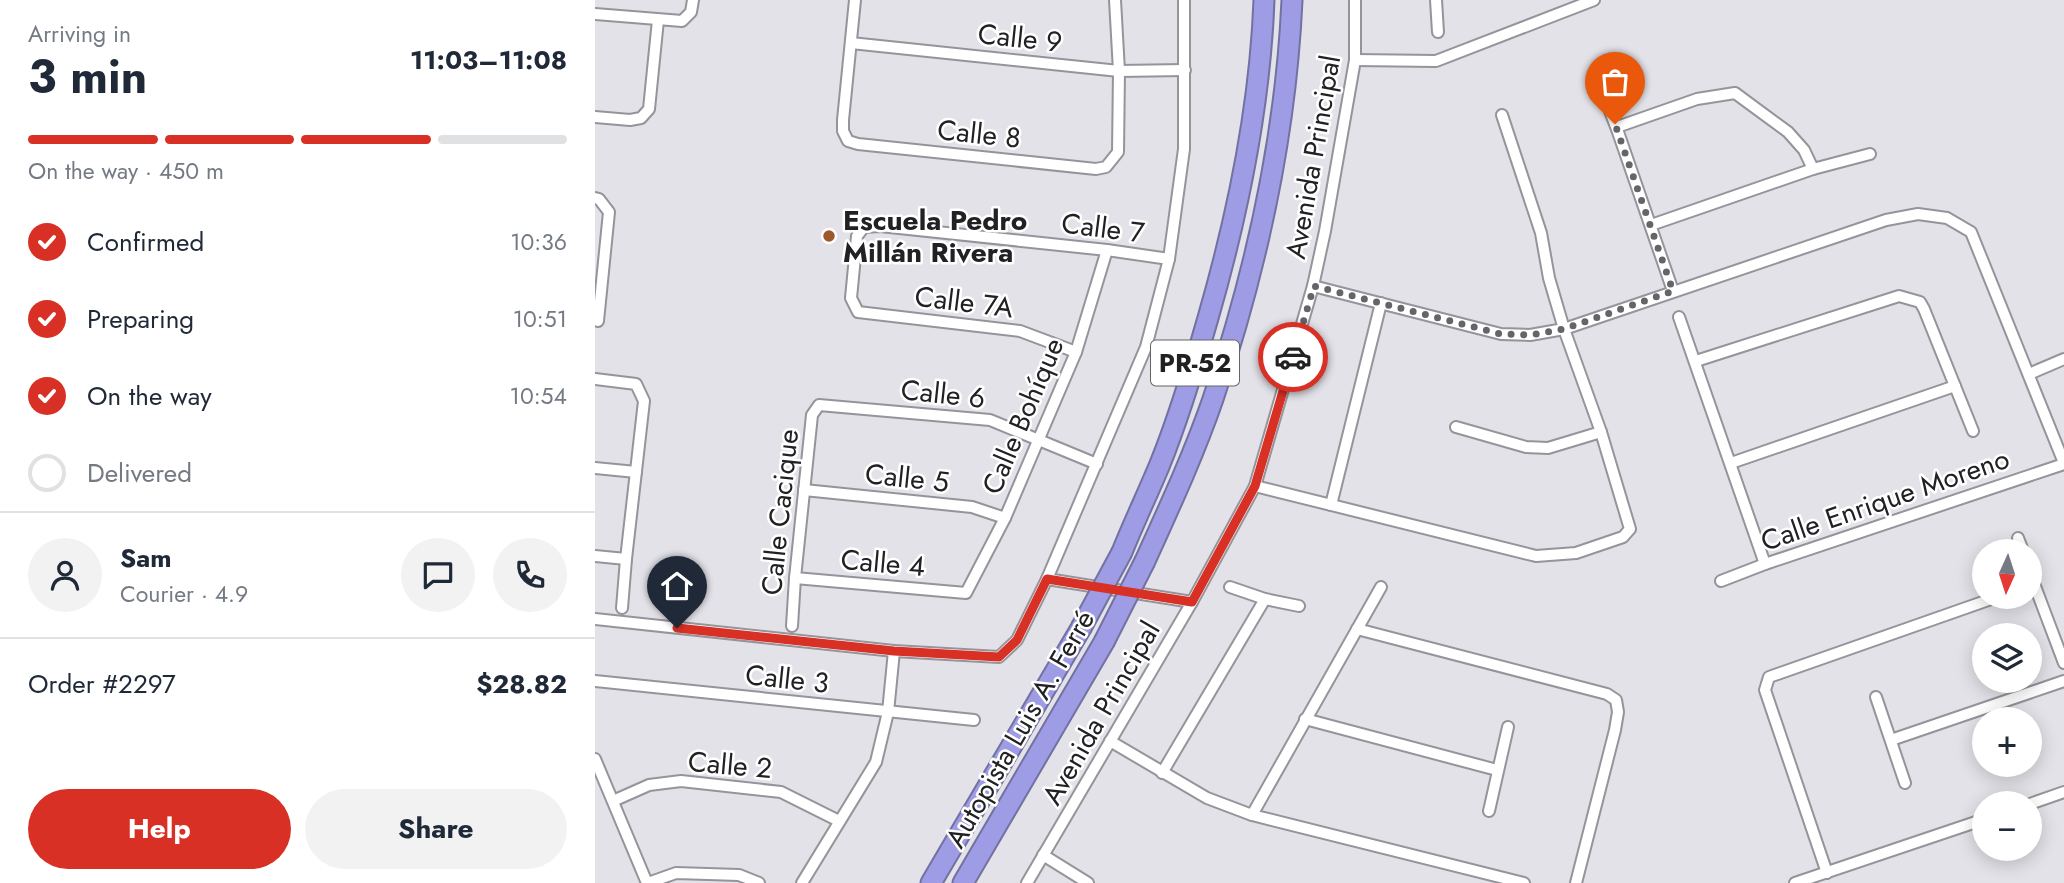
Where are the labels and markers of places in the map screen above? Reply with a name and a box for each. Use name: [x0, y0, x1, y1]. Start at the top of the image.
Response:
pin: [1585, 52, 1645, 124]
place label: Escuela Pedro Millán Rivera: [843, 200, 1027, 273]
marker: Escuela Pedro Millán Rivera: [821, 228, 837, 244]
pin: [647, 556, 707, 628]

